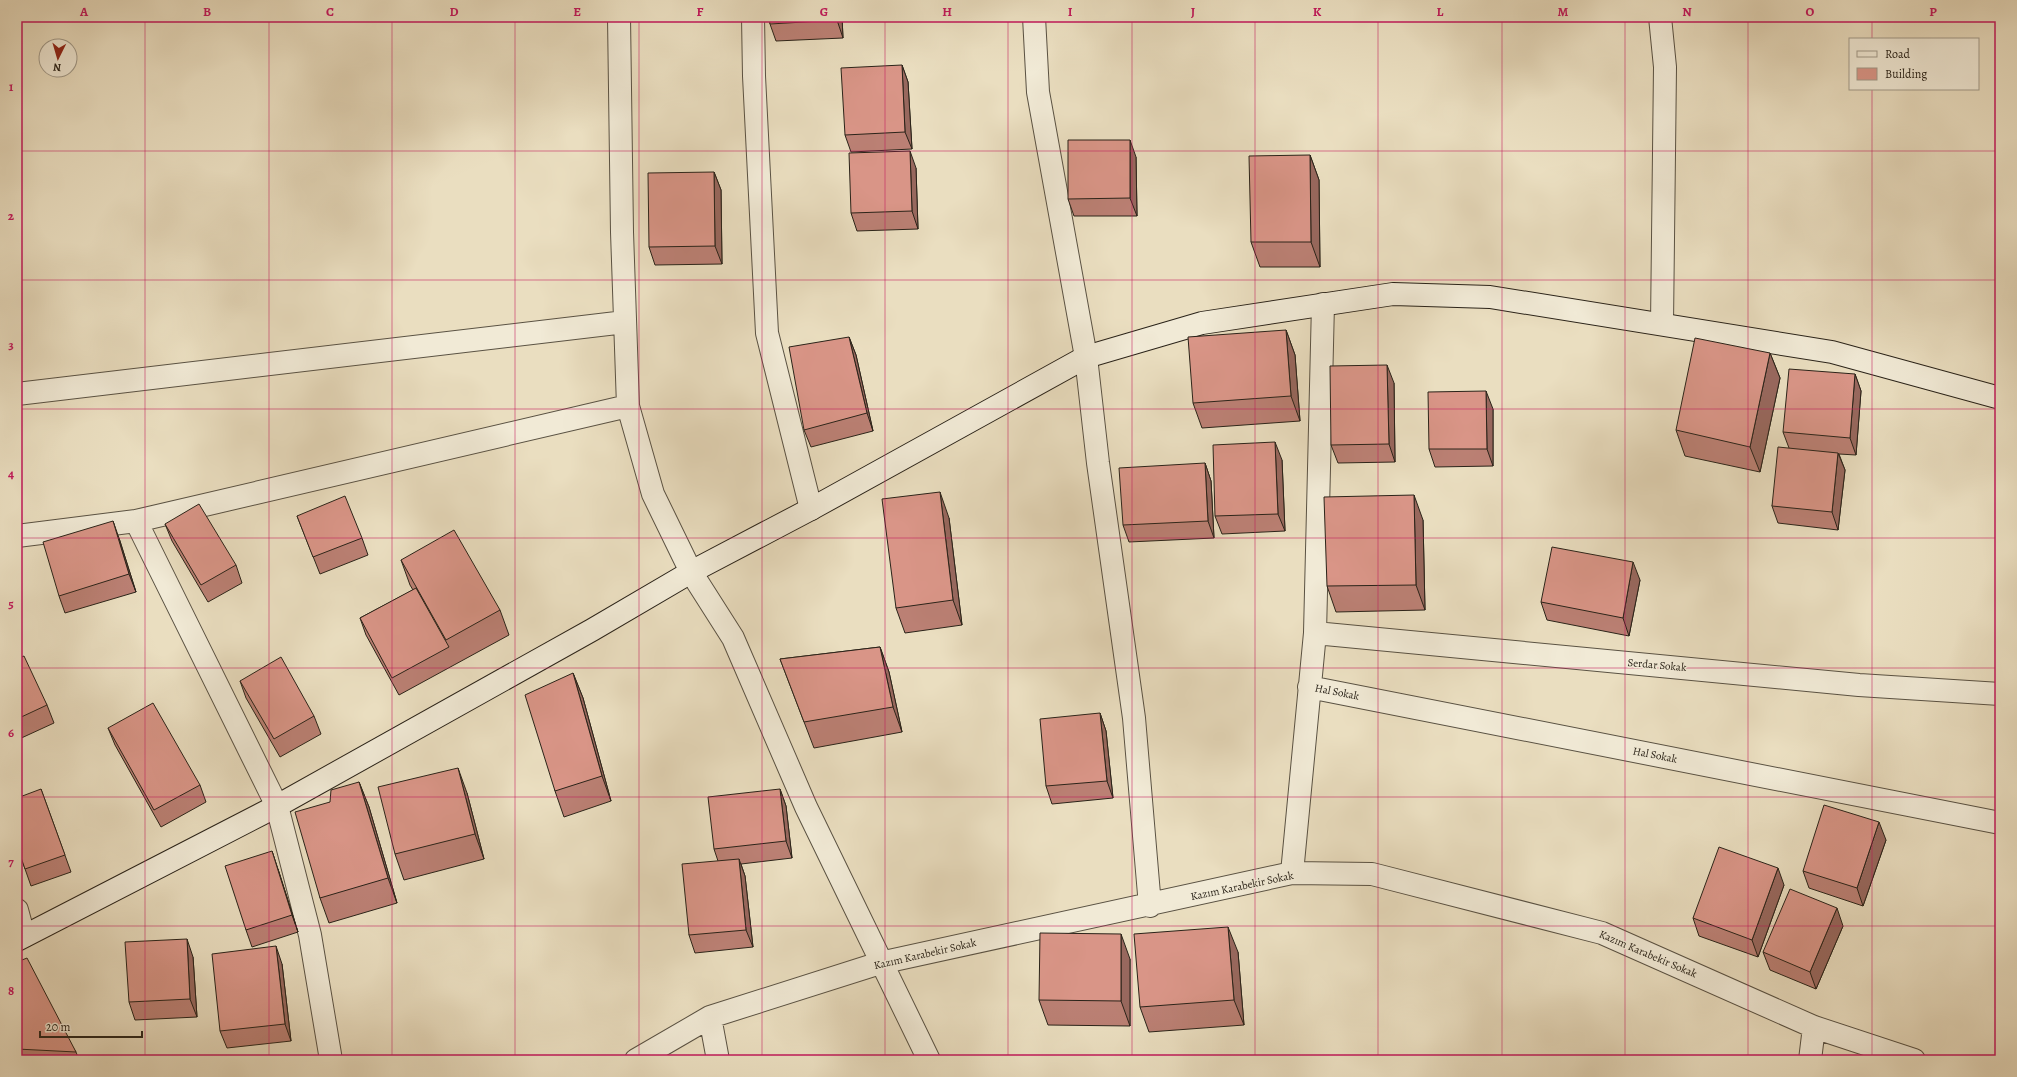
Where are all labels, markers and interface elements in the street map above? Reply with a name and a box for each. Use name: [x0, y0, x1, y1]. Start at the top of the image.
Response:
text: A: [79, 3, 89, 20]
text: B: [203, 3, 211, 20]
text: C: [326, 3, 334, 20]
text: D: [449, 3, 459, 20]
text: E: [573, 3, 581, 20]
text: F: [697, 3, 704, 20]
text: G: [820, 3, 828, 20]
text: H: [942, 3, 952, 20]
text: I: [1068, 3, 1073, 20]
text: J: [1191, 3, 1195, 20]
text: K: [1313, 3, 1322, 20]
text: L: [1437, 3, 1444, 20]
text: M: [1558, 3, 1569, 20]
text: N: [1682, 3, 1692, 20]
text: O: [1806, 3, 1815, 20]
text: P: [1929, 3, 1937, 20]
north arrow: [38, 38, 78, 78]
legend: [1849, 38, 1979, 90]
text: Road: [1885, 46, 1911, 62]
text: N: [53, 60, 62, 75]
text: Building: [1885, 66, 1927, 82]
text: 1: [9, 78, 14, 95]
text: 2: [8, 207, 15, 224]
text: 3: [8, 336, 14, 353]
text: 4: [8, 465, 14, 482]
text: 5: [8, 595, 14, 612]
street label: Serdar Sokak: [1627, 655, 1688, 675]
street label: Hal Sokak: [1313, 680, 1361, 704]
text: 6: [8, 724, 14, 741]
street label: Hal Sokak: [1631, 743, 1679, 767]
text: 7: [8, 853, 14, 870]
street label: Kazım Karabekir Sokak: [1189, 868, 1295, 904]
street label: Kazım Karabekir Sokak: [1597, 927, 1700, 982]
street label: Kazım Karabekir Sokak: [872, 935, 978, 973]
text: 8: [8, 982, 14, 999]
scale bar: [40, 1013, 142, 1039]
text: 20 m: [46, 1019, 70, 1035]

